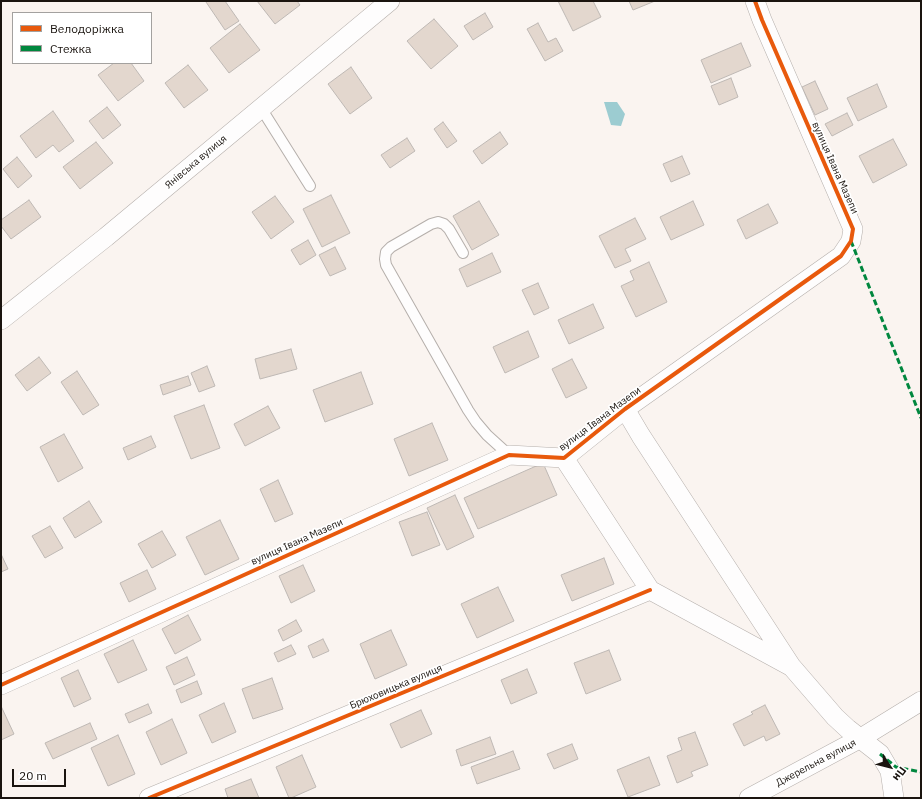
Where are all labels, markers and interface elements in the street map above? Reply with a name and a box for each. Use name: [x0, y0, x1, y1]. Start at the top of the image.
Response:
legend: [12, 12, 152, 64]
text: Велодоріжка: [50, 21, 124, 36]
text: Стежка: [50, 41, 92, 56]
street label: вулиця Івана Мазепи: [809, 120, 861, 216]
street label: Янівська вулиця: [163, 133, 229, 191]
street label: вулиця Івана Мазепи: [557, 384, 643, 454]
street label: вулиця Івана Мазепи: [249, 516, 345, 568]
street label: Брюховицька вулиця: [348, 662, 444, 712]
street label: Джерельна вулиця: [774, 737, 858, 789]
north arrow: [870, 747, 910, 787]
scale bar: [14, 761, 68, 787]
text: Пн: [890, 764, 910, 784]
text: 20 m: [19, 768, 47, 783]

